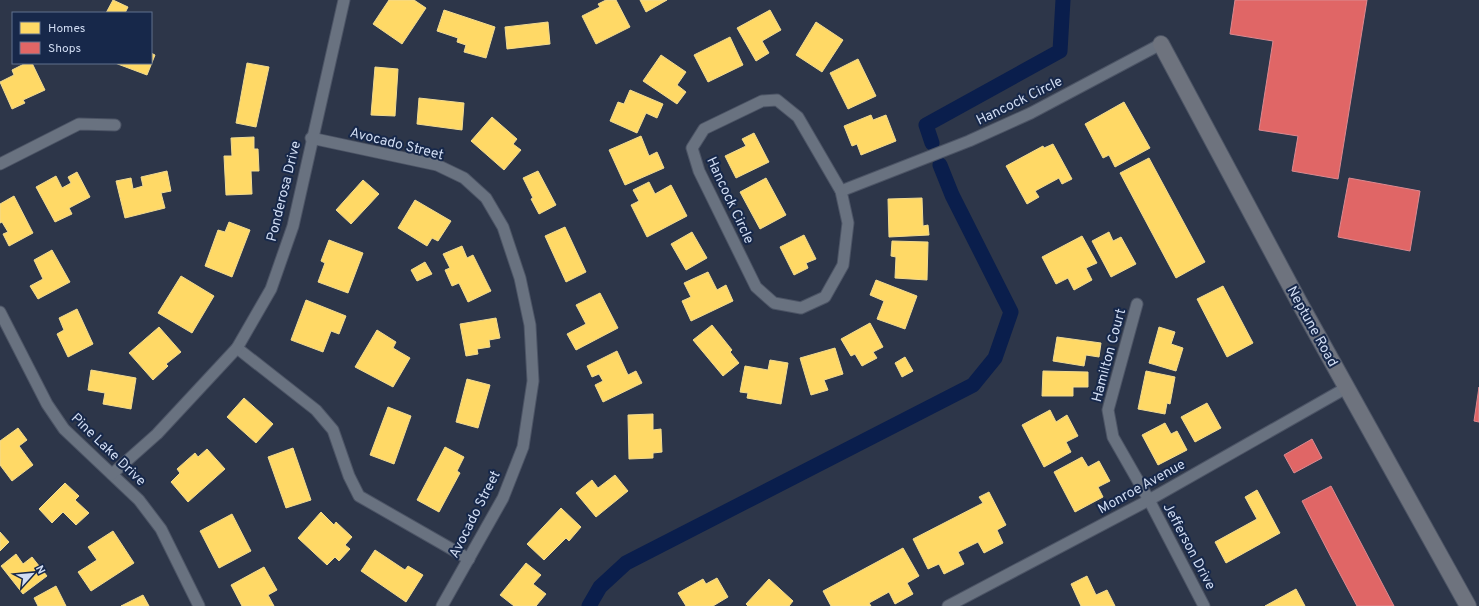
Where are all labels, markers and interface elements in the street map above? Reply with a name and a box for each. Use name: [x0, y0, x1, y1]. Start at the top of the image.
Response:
legend: [12, 12, 152, 64]
text: Homes: [48, 21, 85, 37]
text: Shops: [48, 41, 81, 57]
street label: Hancock Circle: [974, 73, 1066, 130]
street label: Avocado Street: [348, 125, 445, 164]
street label: Ponderosa Drive: [264, 139, 305, 244]
street label: Hancock Circle: [702, 155, 757, 247]
street label: Neptune Road: [1283, 283, 1341, 370]
street label: Hamilton Court: [1089, 307, 1130, 404]
street label: Pine Lake Drive: [67, 410, 149, 490]
street label: Monroe Avenue: [1095, 456, 1188, 518]
street label: Avocado Street: [446, 468, 505, 561]
street label: Jefferson Drive: [1159, 500, 1219, 593]
north arrow: [12, 554, 52, 594]
text: N: [32, 563, 48, 577]

